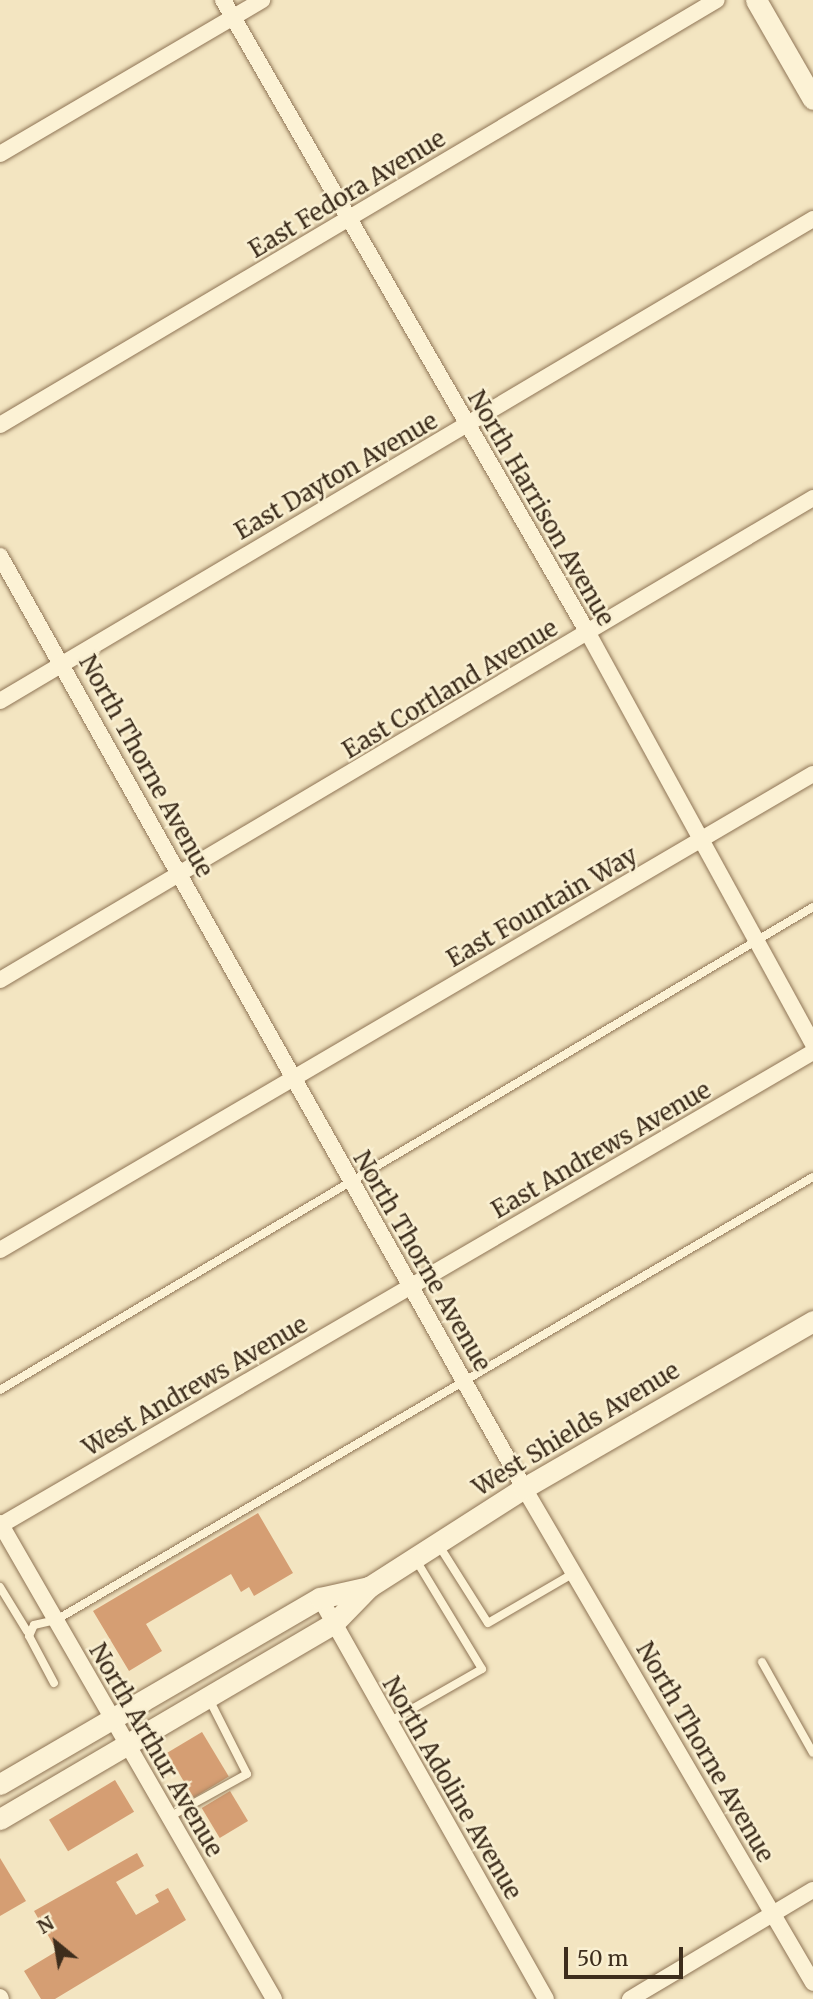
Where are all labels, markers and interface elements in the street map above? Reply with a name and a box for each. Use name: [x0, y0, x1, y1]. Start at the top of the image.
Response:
street label: East Fedora Avenue: [243, 124, 451, 264]
street label: North Harrison Avenue: [462, 385, 620, 631]
street label: East Dayton Avenue: [230, 406, 442, 546]
street label: East Cortland Avenue: [337, 613, 563, 765]
street label: North Thorne Avenue: [73, 650, 219, 882]
street label: East Fountain Way: [442, 841, 642, 973]
street label: East Andrews Avenue: [486, 1075, 716, 1225]
street label: North Thorne Avenue: [347, 1146, 497, 1376]
street label: West Andrews Avenue: [77, 1310, 313, 1462]
street label: West Shields Avenue: [467, 1356, 685, 1502]
street label: North Thorne Avenue: [630, 1637, 780, 1867]
street label: North Arthur Avenue: [83, 1638, 229, 1862]
street label: North Adoline Avenue: [376, 1671, 528, 1905]
north arrow: [21, 1908, 91, 1978]
text: N: [33, 1911, 58, 1939]
scale bar: [568, 1932, 687, 1976]
text: 50 m: [577, 1945, 628, 1972]

